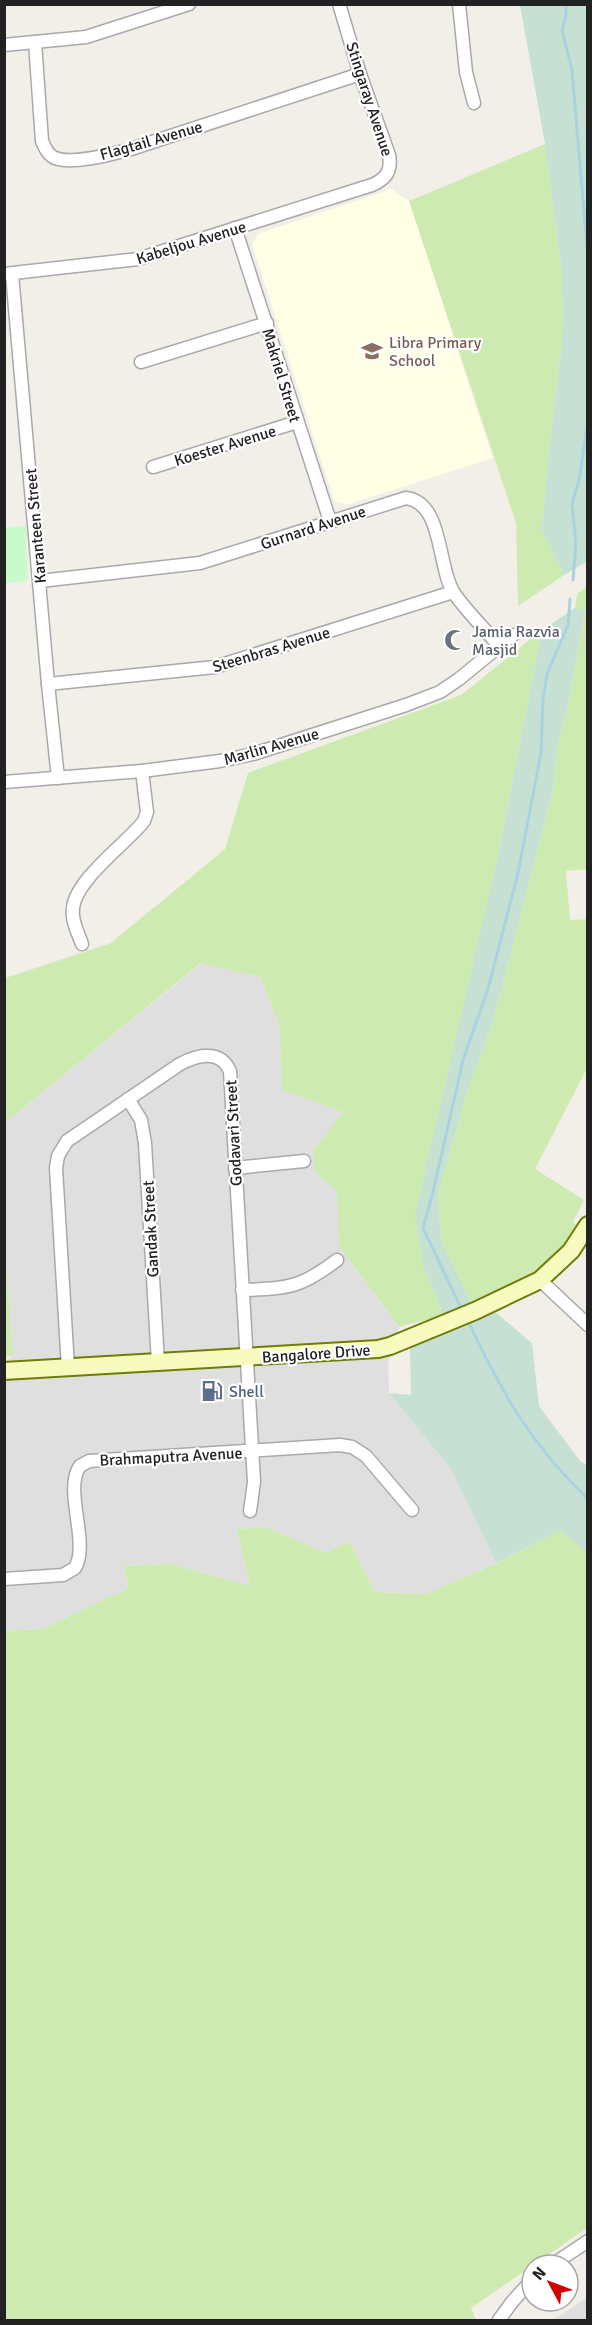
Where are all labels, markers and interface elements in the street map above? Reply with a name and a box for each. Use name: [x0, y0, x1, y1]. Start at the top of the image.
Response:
street label: Stingaray Avenue: [341, 40, 397, 159]
street label: Flagtail Avenue: [98, 117, 205, 165]
street label: Kabeljou Avenue: [134, 217, 249, 269]
street label: Makriel Street: [257, 326, 305, 425]
place label: Libra Primary School: [389, 333, 482, 371]
school or university icon: Libra Primary School: [360, 339, 384, 363]
street label: Koester Avenue: [172, 421, 279, 471]
street label: Karanteen Street: [21, 467, 51, 584]
street label: Gurnard Avenue: [258, 502, 368, 554]
place label: Jamia Razvia Masjid: [472, 622, 560, 660]
street label: Steenbras Avenue: [210, 623, 333, 677]
mosque icon: Jamia Razvia Masjid: [443, 628, 467, 652]
street label: Marlin Avenue: [221, 724, 321, 770]
street label: Godavari Street: [221, 1079, 247, 1186]
street label: Gandak Street: [138, 1180, 164, 1278]
street label: Bangalore Drive: [261, 1340, 371, 1368]
fuel station icon: Shell: [200, 1379, 224, 1403]
place label: Shell: [229, 1382, 264, 1402]
street label: Brahmaputra Avenue: [99, 1443, 243, 1471]
north arrow: [520, 2253, 580, 2313]
text: N: [528, 2263, 551, 2285]

